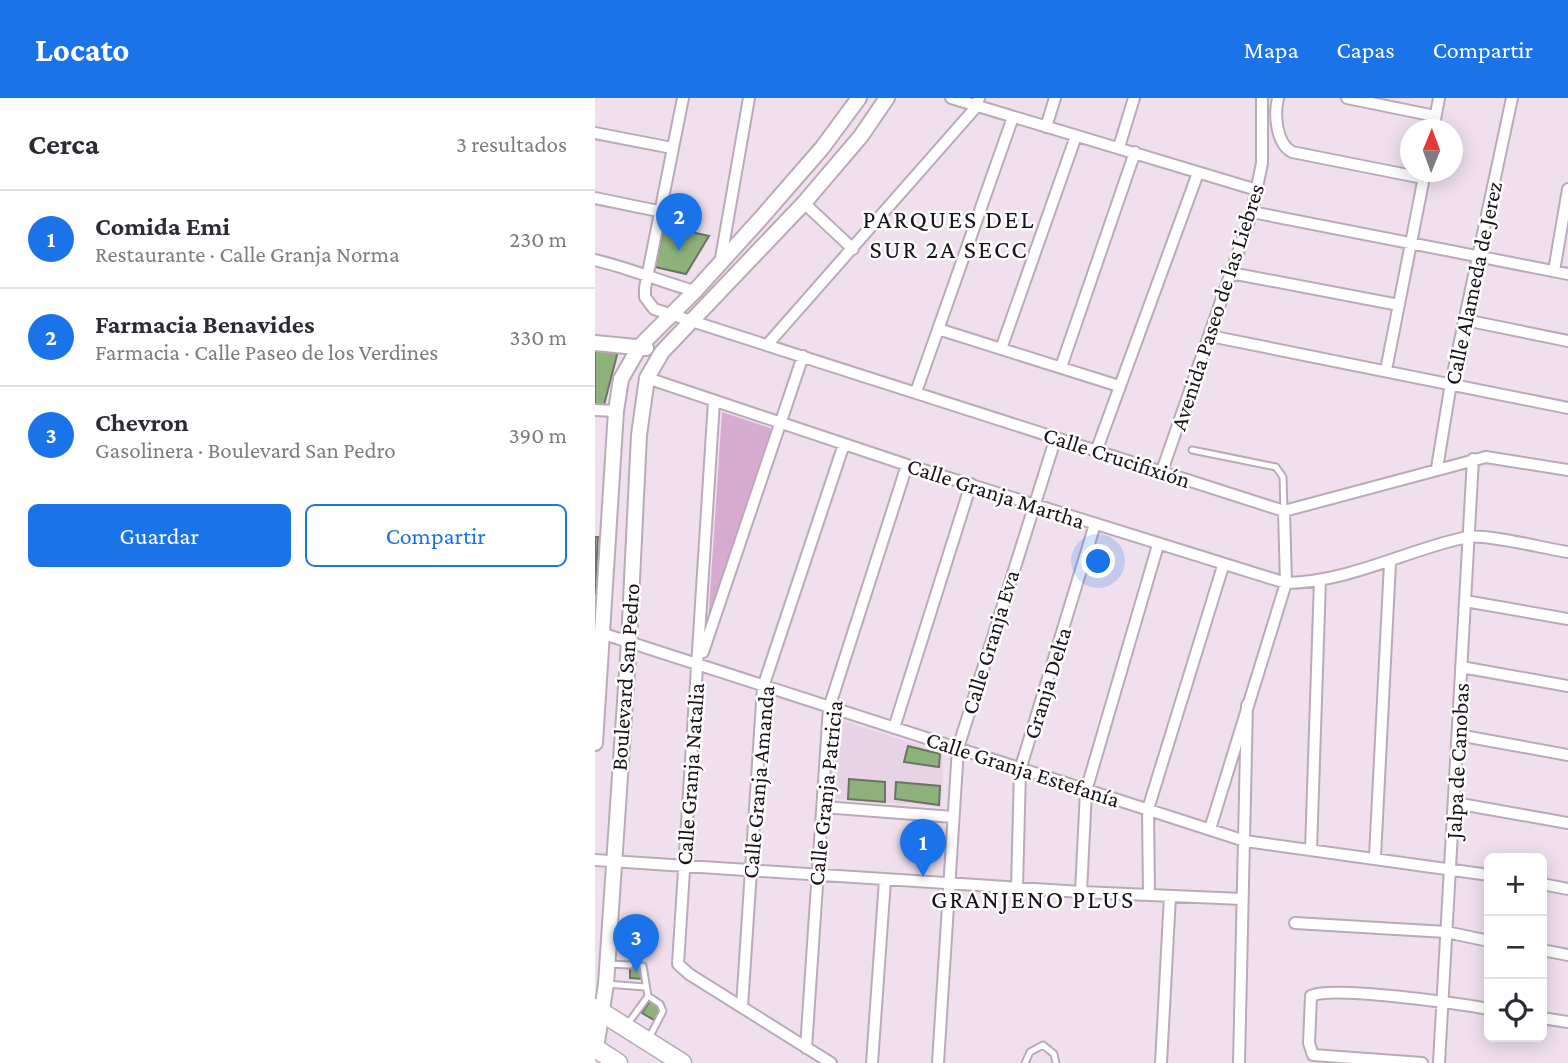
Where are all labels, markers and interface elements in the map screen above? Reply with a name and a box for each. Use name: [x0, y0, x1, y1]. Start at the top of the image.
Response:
text: Locato: [35, 31, 130, 68]
text: Mapa: [1244, 36, 1299, 63]
text: Capas: [1337, 36, 1395, 63]
text: Compartir: [1433, 36, 1533, 63]
north arrow: [1400, 119, 1463, 182]
text: Cerca: [28, 127, 99, 160]
text: 3 resultados: [456, 131, 567, 157]
street label: Calle Alameda de Jerez: [1439, 179, 1507, 387]
street label: Avenida Paseo de las Liebres: [1165, 180, 1269, 434]
pin: 2: [656, 193, 702, 251]
district label: PARQUES DEL SUR 2A SECC: [863, 205, 1035, 264]
text: Comida Emi: [95, 212, 230, 241]
text: 1: [47, 226, 55, 252]
text: 230 m: [509, 226, 567, 252]
text: Restaurante · Calle Granja Norma: [95, 241, 400, 267]
text: Farmacia Benavides: [95, 310, 315, 339]
text: 2: [45, 324, 57, 350]
text: 330 m: [509, 324, 567, 350]
text: Farmacia · Calle Paseo de los Verdines: [95, 339, 438, 365]
text: Chevron: [95, 408, 189, 437]
street label: Calle Crucifixión: [1040, 421, 1194, 493]
text: 3: [45, 422, 57, 448]
text: 390 m: [509, 422, 567, 448]
text: Gasolinera · Boulevard San Pedro: [95, 437, 396, 463]
street label: Calle Granja Martha: [904, 452, 1088, 534]
button: Guardar: [28, 504, 291, 567]
button: Compartir: [305, 504, 567, 567]
your location: [1081, 544, 1115, 578]
street label: Calle Granja Eva: [956, 566, 1024, 717]
street label: Boulevard San Pedro: [605, 582, 645, 772]
street label: Granja Delta: [1018, 624, 1076, 742]
street label: Calle Granja Natalia: [671, 681, 709, 866]
street label: Jalpa de Canobas: [1440, 682, 1474, 842]
street label: Calle Granja Amanda: [737, 684, 779, 880]
street label: Calle Granja Patricia: [802, 699, 848, 887]
street label: Calle Granja Estefanía: [923, 725, 1123, 813]
pin: 1: [900, 819, 946, 877]
map controls: [1484, 853, 1547, 1042]
button: +: [1484, 853, 1547, 916]
district label: GRANJENO PLUS: [931, 885, 1135, 914]
pin: 3: [613, 914, 659, 972]
button: −: [1484, 916, 1547, 979]
button: locate: [1484, 979, 1547, 1042]

